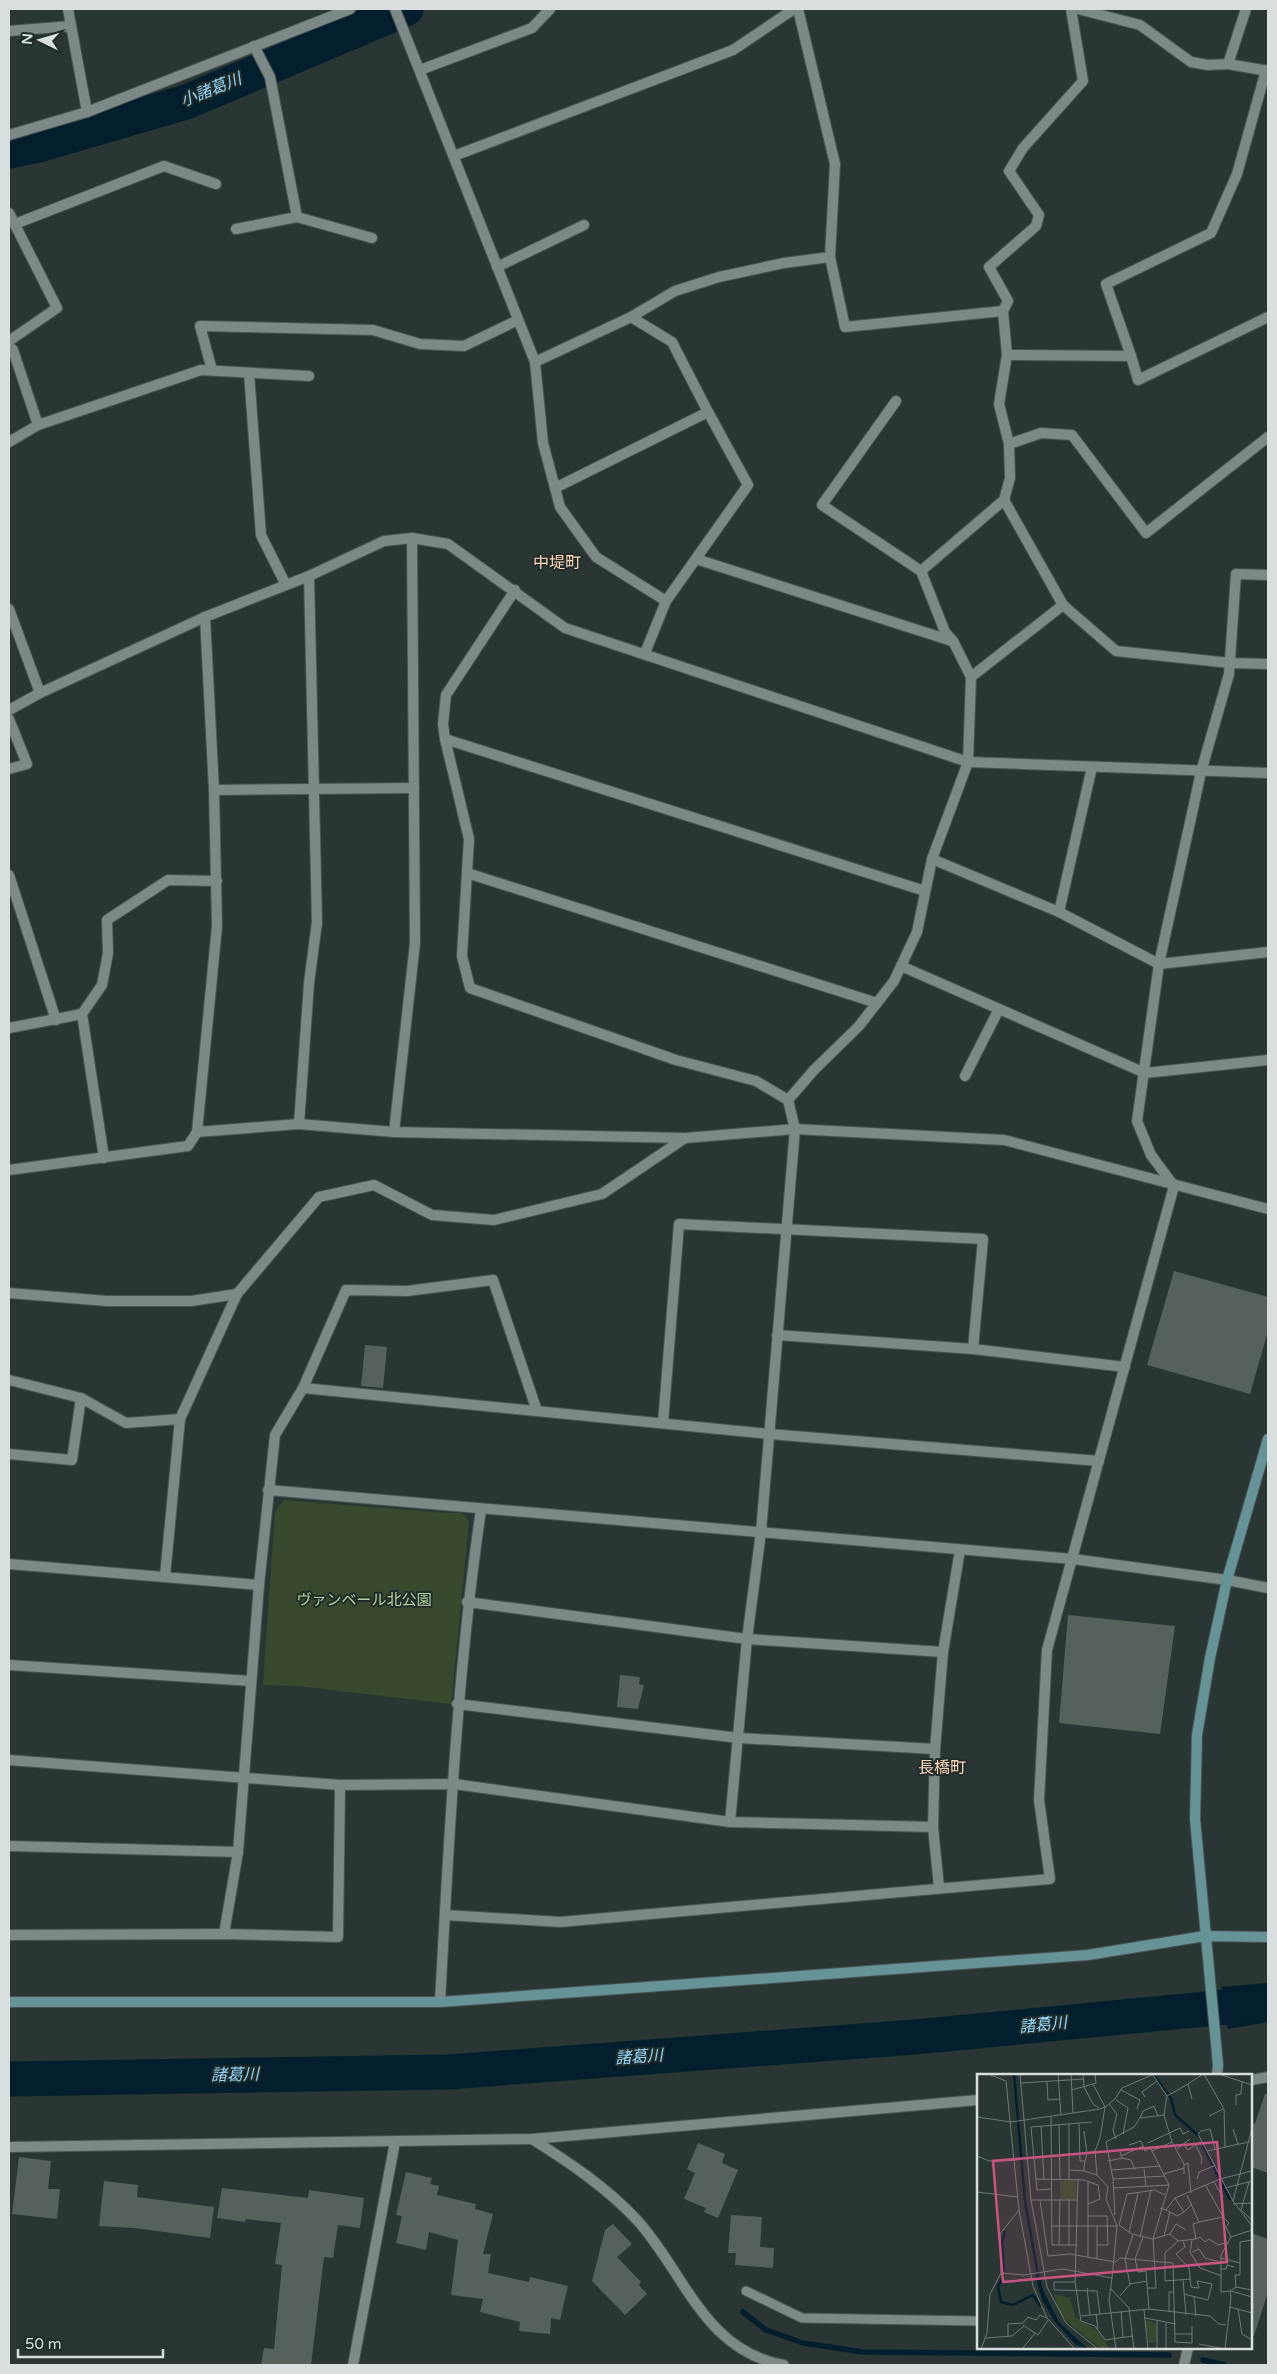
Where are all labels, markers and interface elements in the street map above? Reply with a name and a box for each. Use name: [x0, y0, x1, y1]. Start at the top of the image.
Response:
north arrow: [15, 15, 65, 65]
text: N: [19, 33, 37, 45]
water label: 小諸葛川: [178, 68, 246, 111]
district label: 中堤町: [533, 553, 581, 573]
park label: ヴァンベール北公園: [296, 1591, 432, 1609]
district label: 長橋町: [918, 1758, 966, 1778]
water label: 諸葛川: [1018, 2012, 1070, 2037]
water label: 諸葛川: [614, 2045, 666, 2069]
water label: 諸葛川: [211, 2065, 261, 2085]
inset map: [977, 2074, 1252, 2349]
scale bar: [18, 2326, 162, 2358]
text: 50 m: [25, 2335, 62, 2353]

